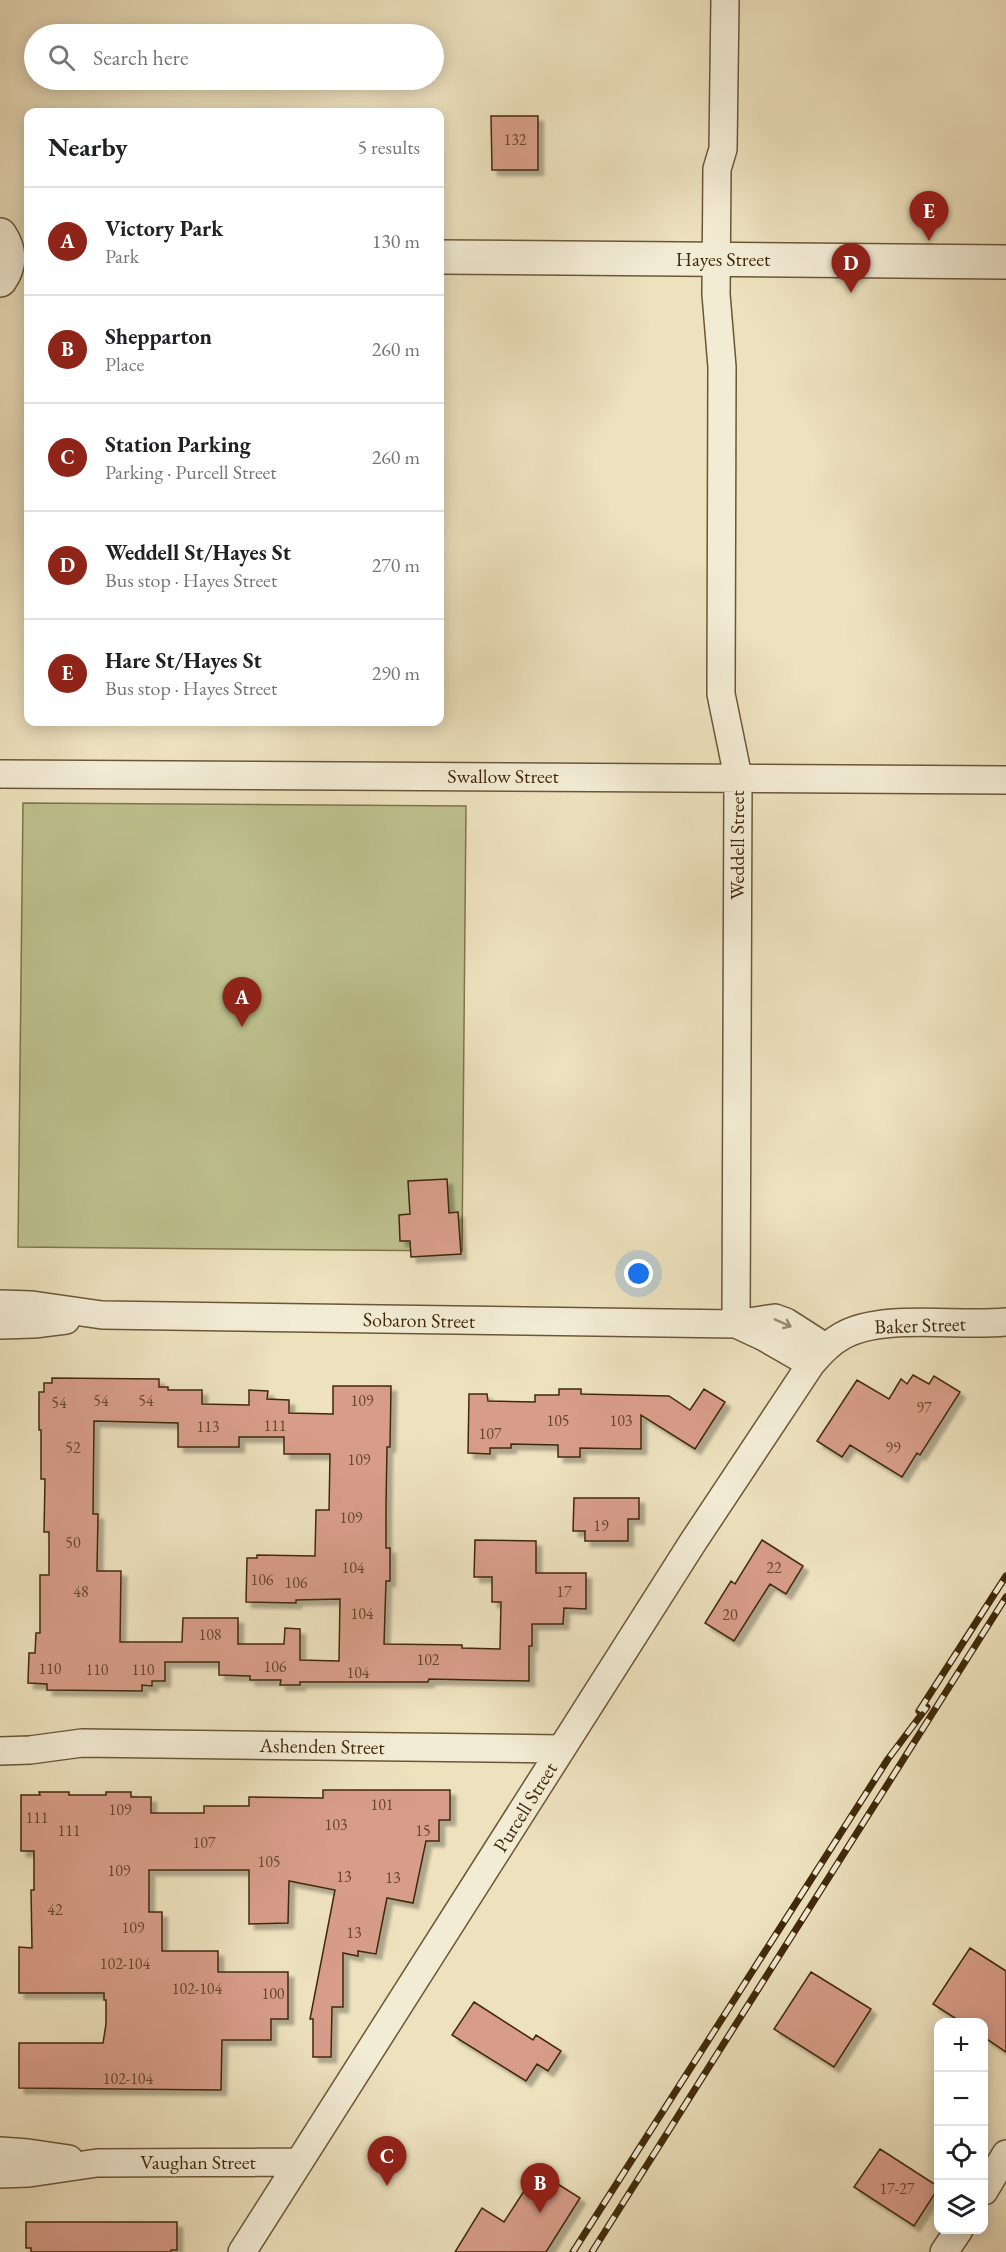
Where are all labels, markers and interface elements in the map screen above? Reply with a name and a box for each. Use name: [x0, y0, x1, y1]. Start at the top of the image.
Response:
search box: [24, 24, 444, 90]
icon: search: [45, 41, 78, 74]
text: Search here: [93, 43, 188, 72]
house number: 132: [503, 129, 527, 150]
text: Nearby: [48, 130, 128, 164]
text: 5 results: [357, 134, 420, 160]
pin: E: [910, 192, 948, 241]
text: Victory Park: [105, 214, 223, 243]
text: A: [60, 228, 75, 254]
text: 130 m: [372, 228, 420, 254]
text: Park: [105, 243, 139, 269]
pin: D: [832, 244, 870, 293]
street label: Hayes Street: [676, 246, 771, 272]
text: Shepparton: [105, 322, 212, 351]
text: B: [61, 336, 74, 362]
text: 260 m: [372, 336, 420, 362]
text: Place: [105, 351, 144, 377]
text: Station Parking: [105, 430, 251, 459]
text: C: [60, 444, 75, 470]
text: 260 m: [372, 444, 420, 470]
text: Parking · Purcell Street: [105, 459, 277, 485]
text: Weddell St/Hayes St: [105, 538, 291, 567]
text: D: [60, 552, 75, 578]
text: 270 m: [372, 552, 420, 578]
text: Bus stop · Hayes Street: [105, 567, 277, 593]
text: Hare St/Hayes St: [105, 646, 262, 675]
text: E: [62, 660, 73, 686]
text: 290 m: [372, 660, 420, 686]
text: Bus stop · Hayes Street: [105, 675, 277, 701]
street label: Swallow Street: [447, 763, 559, 789]
street label: Weddell Street: [724, 790, 750, 900]
pin: A: [222, 978, 262, 1027]
your location: [624, 1259, 653, 1288]
street label: Sobaron Street: [363, 1306, 476, 1334]
street label: Baker Street: [874, 1310, 967, 1340]
one-way arrow: [774, 1317, 792, 1329]
house number: 54: [93, 1390, 109, 1411]
house number: 54: [138, 1390, 154, 1411]
house number: 109: [350, 1390, 374, 1411]
house number: 54: [51, 1392, 67, 1413]
house number: 97: [916, 1397, 932, 1418]
house number: 105: [546, 1410, 570, 1431]
house number: 103: [609, 1410, 633, 1431]
house number: 111: [263, 1415, 287, 1436]
house number: 113: [196, 1416, 220, 1437]
house number: 107: [478, 1423, 502, 1444]
house number: 52: [65, 1437, 81, 1458]
house number: 99: [885, 1437, 901, 1458]
house number: 109: [347, 1449, 371, 1470]
house number: 109: [339, 1507, 363, 1528]
house number: 19: [593, 1515, 609, 1536]
house number: 50: [65, 1532, 81, 1553]
house number: 104: [341, 1557, 365, 1578]
house number: 22: [766, 1557, 782, 1578]
house number: 106: [250, 1569, 274, 1590]
house number: 106: [284, 1572, 308, 1593]
house number: 48: [73, 1581, 89, 1602]
house number: 17: [556, 1581, 572, 1602]
house number: 104: [350, 1603, 374, 1624]
house number: 20: [722, 1604, 738, 1625]
house number: 108: [198, 1624, 222, 1645]
house number: 102: [416, 1649, 440, 1670]
house number: 106: [263, 1656, 287, 1677]
house number: 110: [38, 1658, 62, 1679]
house number: 110: [85, 1659, 109, 1680]
house number: 110: [131, 1659, 155, 1680]
house number: 104: [346, 1662, 370, 1683]
street label: Ashenden Street: [258, 1732, 386, 1760]
street label: Purcell Street: [487, 1757, 563, 1857]
house number: 101: [370, 1794, 394, 1815]
house number: 109: [108, 1799, 132, 1820]
house number: 111: [25, 1807, 49, 1828]
house number: 103: [324, 1814, 348, 1835]
house number: 111: [57, 1820, 81, 1841]
house number: 15: [415, 1820, 431, 1841]
house number: 107: [192, 1832, 216, 1853]
house number: 105: [257, 1851, 281, 1872]
house number: 109: [107, 1860, 131, 1881]
house number: 13: [336, 1866, 352, 1887]
house number: 13: [385, 1867, 401, 1888]
house number: 42: [47, 1899, 63, 1920]
house number: 109: [121, 1917, 145, 1938]
house number: 13: [346, 1922, 362, 1943]
house number: 102-104: [100, 1953, 151, 1974]
house number: 102-104: [172, 1978, 223, 1999]
house number: 100: [261, 1983, 285, 2004]
map controls: [934, 2018, 988, 2234]
button: +: [934, 2018, 988, 2072]
house number: 102-104: [103, 2068, 154, 2089]
button: −: [934, 2072, 988, 2126]
button: locate: [934, 2126, 988, 2180]
pin: C: [368, 2136, 406, 2186]
street label: Vaughan Street: [140, 2149, 256, 2175]
pin: B: [520, 2164, 560, 2213]
house number: 17-27: [879, 2178, 915, 2199]
button: layers: [934, 2180, 988, 2234]

